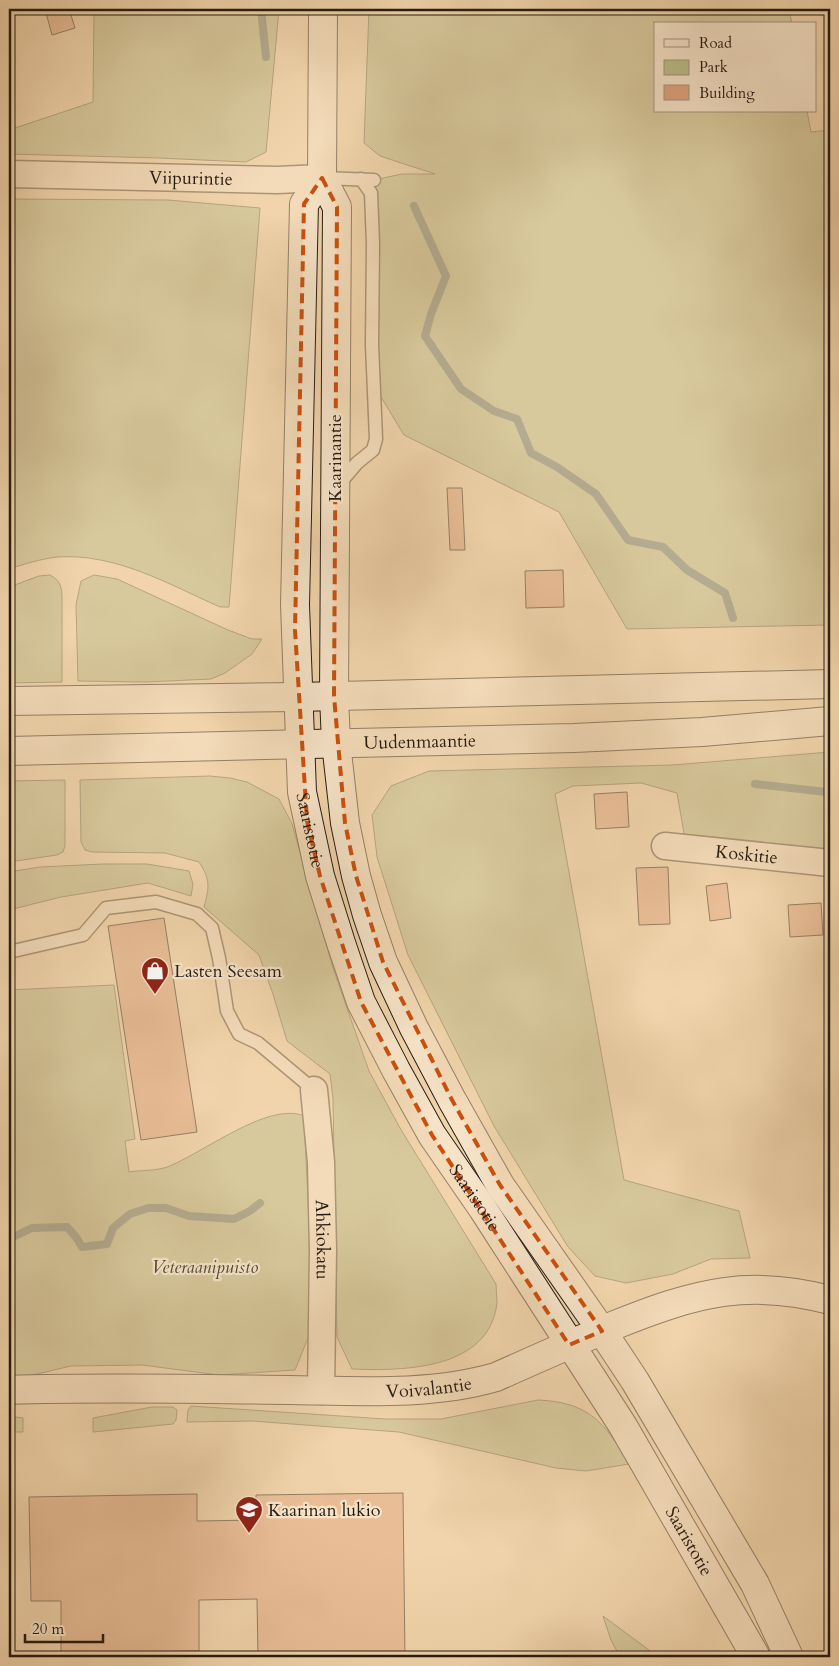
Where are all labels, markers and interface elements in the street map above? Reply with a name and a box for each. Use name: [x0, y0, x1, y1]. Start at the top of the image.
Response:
legend: [654, 22, 816, 112]
text: Road: [699, 33, 732, 53]
text: Park: [699, 57, 728, 77]
text: Building: [699, 83, 755, 103]
street label: Viipurintie: [149, 165, 233, 192]
street label: Kaarinantie: [323, 414, 348, 502]
street label: Uudenmaantie: [363, 728, 476, 756]
street label: Saaristotie: [289, 790, 330, 870]
street label: Koskitie: [714, 839, 779, 871]
shop icon: Lasten Seesam: [140, 956, 170, 995]
place label: Lasten Seesam: [174, 959, 283, 984]
street label: Saaristotie: [443, 1159, 506, 1237]
street label: Ahkiokatu: [309, 1199, 335, 1280]
park label: Veteraanipuisto: [152, 1255, 258, 1280]
street label: Voivalantie: [385, 1371, 474, 1404]
school or university icon: Kaarinan lukio: [234, 1495, 264, 1534]
place label: Kaarinan lukio: [268, 1498, 381, 1523]
street label: Saaristotie: [659, 1502, 719, 1581]
scale bar: [25, 1611, 102, 1643]
text: 20 m: [32, 1619, 64, 1639]

